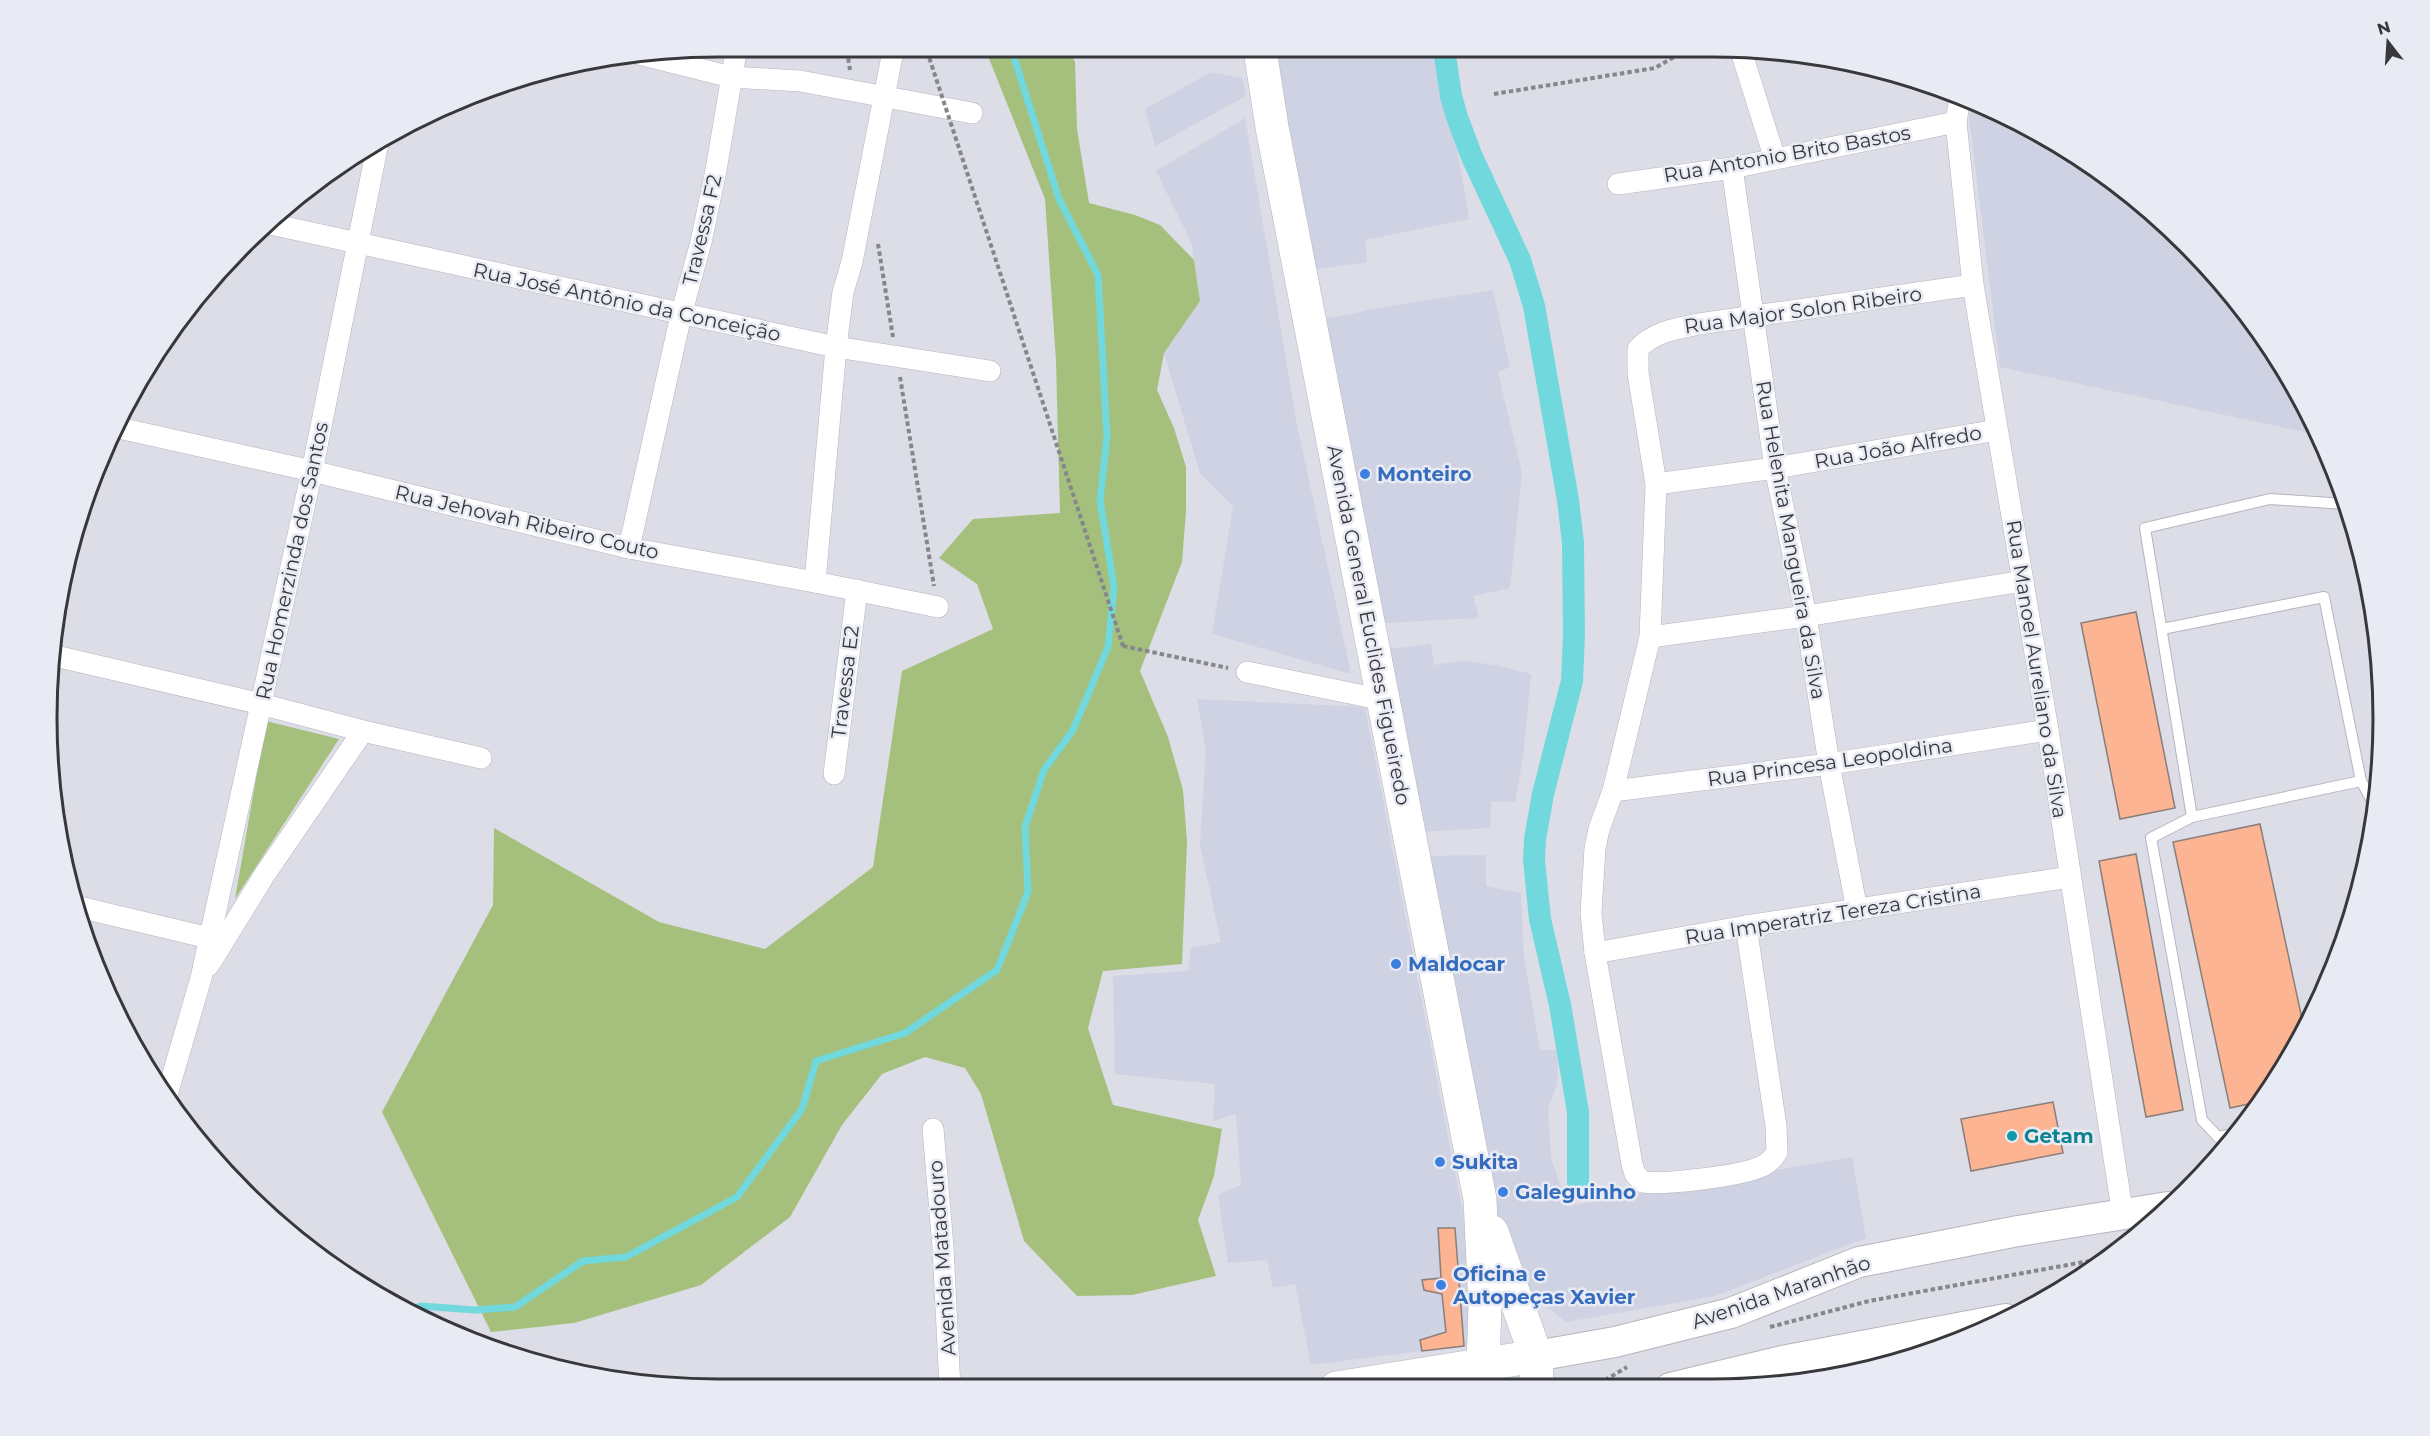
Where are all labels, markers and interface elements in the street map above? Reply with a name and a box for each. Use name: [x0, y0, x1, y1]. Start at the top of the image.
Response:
north arrow: [2358, 12, 2418, 72]
text: N: [2375, 17, 2393, 39]
street label: Rua Antonio Brito Bastos: [1662, 120, 1912, 188]
street label: Travessa F2: [678, 172, 726, 288]
street label: Rua José Antônio da Conceição: [471, 258, 783, 346]
street label: Rua Major Solon Ribeiro: [1683, 281, 1923, 339]
street label: Rua Helenita Mangueira da Silva: [1751, 379, 1831, 701]
street label: Rua Homerzinda dos Santos: [251, 420, 333, 702]
street label: Rua João Alfredo: [1812, 420, 1984, 474]
street label: Avenida General Euclides Figueiredo: [1322, 443, 1416, 807]
place label: Monteiro: [1377, 462, 1472, 486]
marker: Monteiro: [1358, 467, 1372, 481]
street label: Rua Jehovah Ribeiro Couto: [393, 480, 661, 564]
street label: Rua Manoel Aureliano da Silva: [2002, 518, 2072, 820]
street label: Travessa E2: [826, 624, 864, 740]
street label: Rua Princesa Leopoldina: [1706, 733, 1954, 791]
street label: Rua Imperatriz Tereza Cristina: [1683, 879, 1983, 949]
place label: Maldocar: [1408, 952, 1506, 976]
marker: Maldocar: [1389, 957, 1403, 971]
place label: Getam: [2024, 1124, 2094, 1148]
marker: Getam: [2005, 1129, 2019, 1143]
place label: Sukita: [1452, 1150, 1518, 1174]
marker: Sukita: [1433, 1155, 1447, 1169]
street label: Avenida Matadouro: [923, 1159, 961, 1357]
place label: Galeguinho: [1515, 1180, 1636, 1204]
marker: Galeguinho: [1496, 1185, 1510, 1199]
street label: Avenida Maranhão: [1689, 1250, 1873, 1334]
place label: Oficina e Autopeças Xavier: [1452, 1262, 1636, 1309]
marker: Oficina e Autopeças Xavier: [1434, 1278, 1448, 1292]

